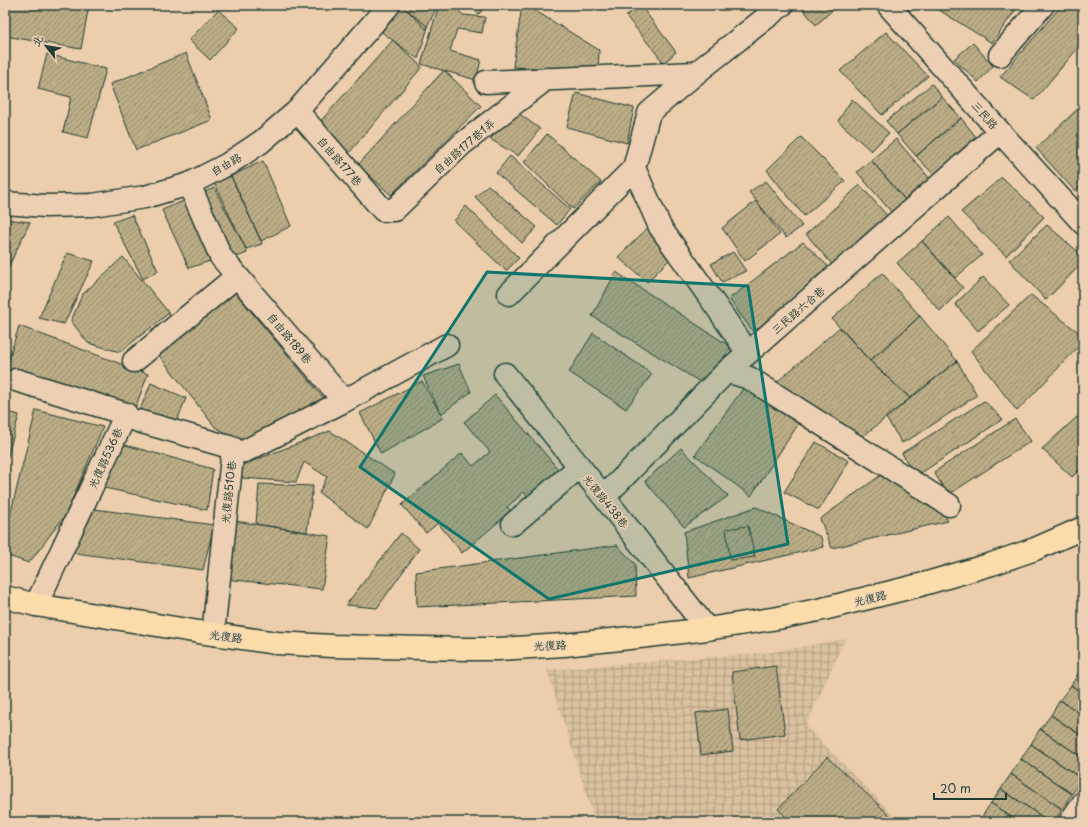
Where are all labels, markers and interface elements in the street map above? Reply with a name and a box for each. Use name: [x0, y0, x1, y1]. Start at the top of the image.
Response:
north arrow: [26, 26, 66, 66]
text: 北: [27, 31, 47, 50]
street label: 三民路: [968, 97, 1002, 133]
street label: 自由路177巷1弄: [429, 114, 499, 178]
street label: 自由路177巷: [314, 132, 366, 190]
street label: 自由路: [207, 148, 245, 180]
street label: 三民路六合巷: [768, 282, 828, 338]
street label: 自由路189巷: [264, 309, 316, 367]
street label: 光復路536巷: [83, 425, 127, 491]
street label: 光復路510巷: [216, 459, 240, 525]
street label: 光復路438巷: [579, 470, 633, 532]
street label: 光復路: [852, 586, 888, 610]
street label: 光復路: [209, 626, 243, 646]
street label: 光復路: [533, 636, 567, 654]
scale bar: [934, 775, 1006, 801]
text: 20 m: [940, 779, 971, 797]

